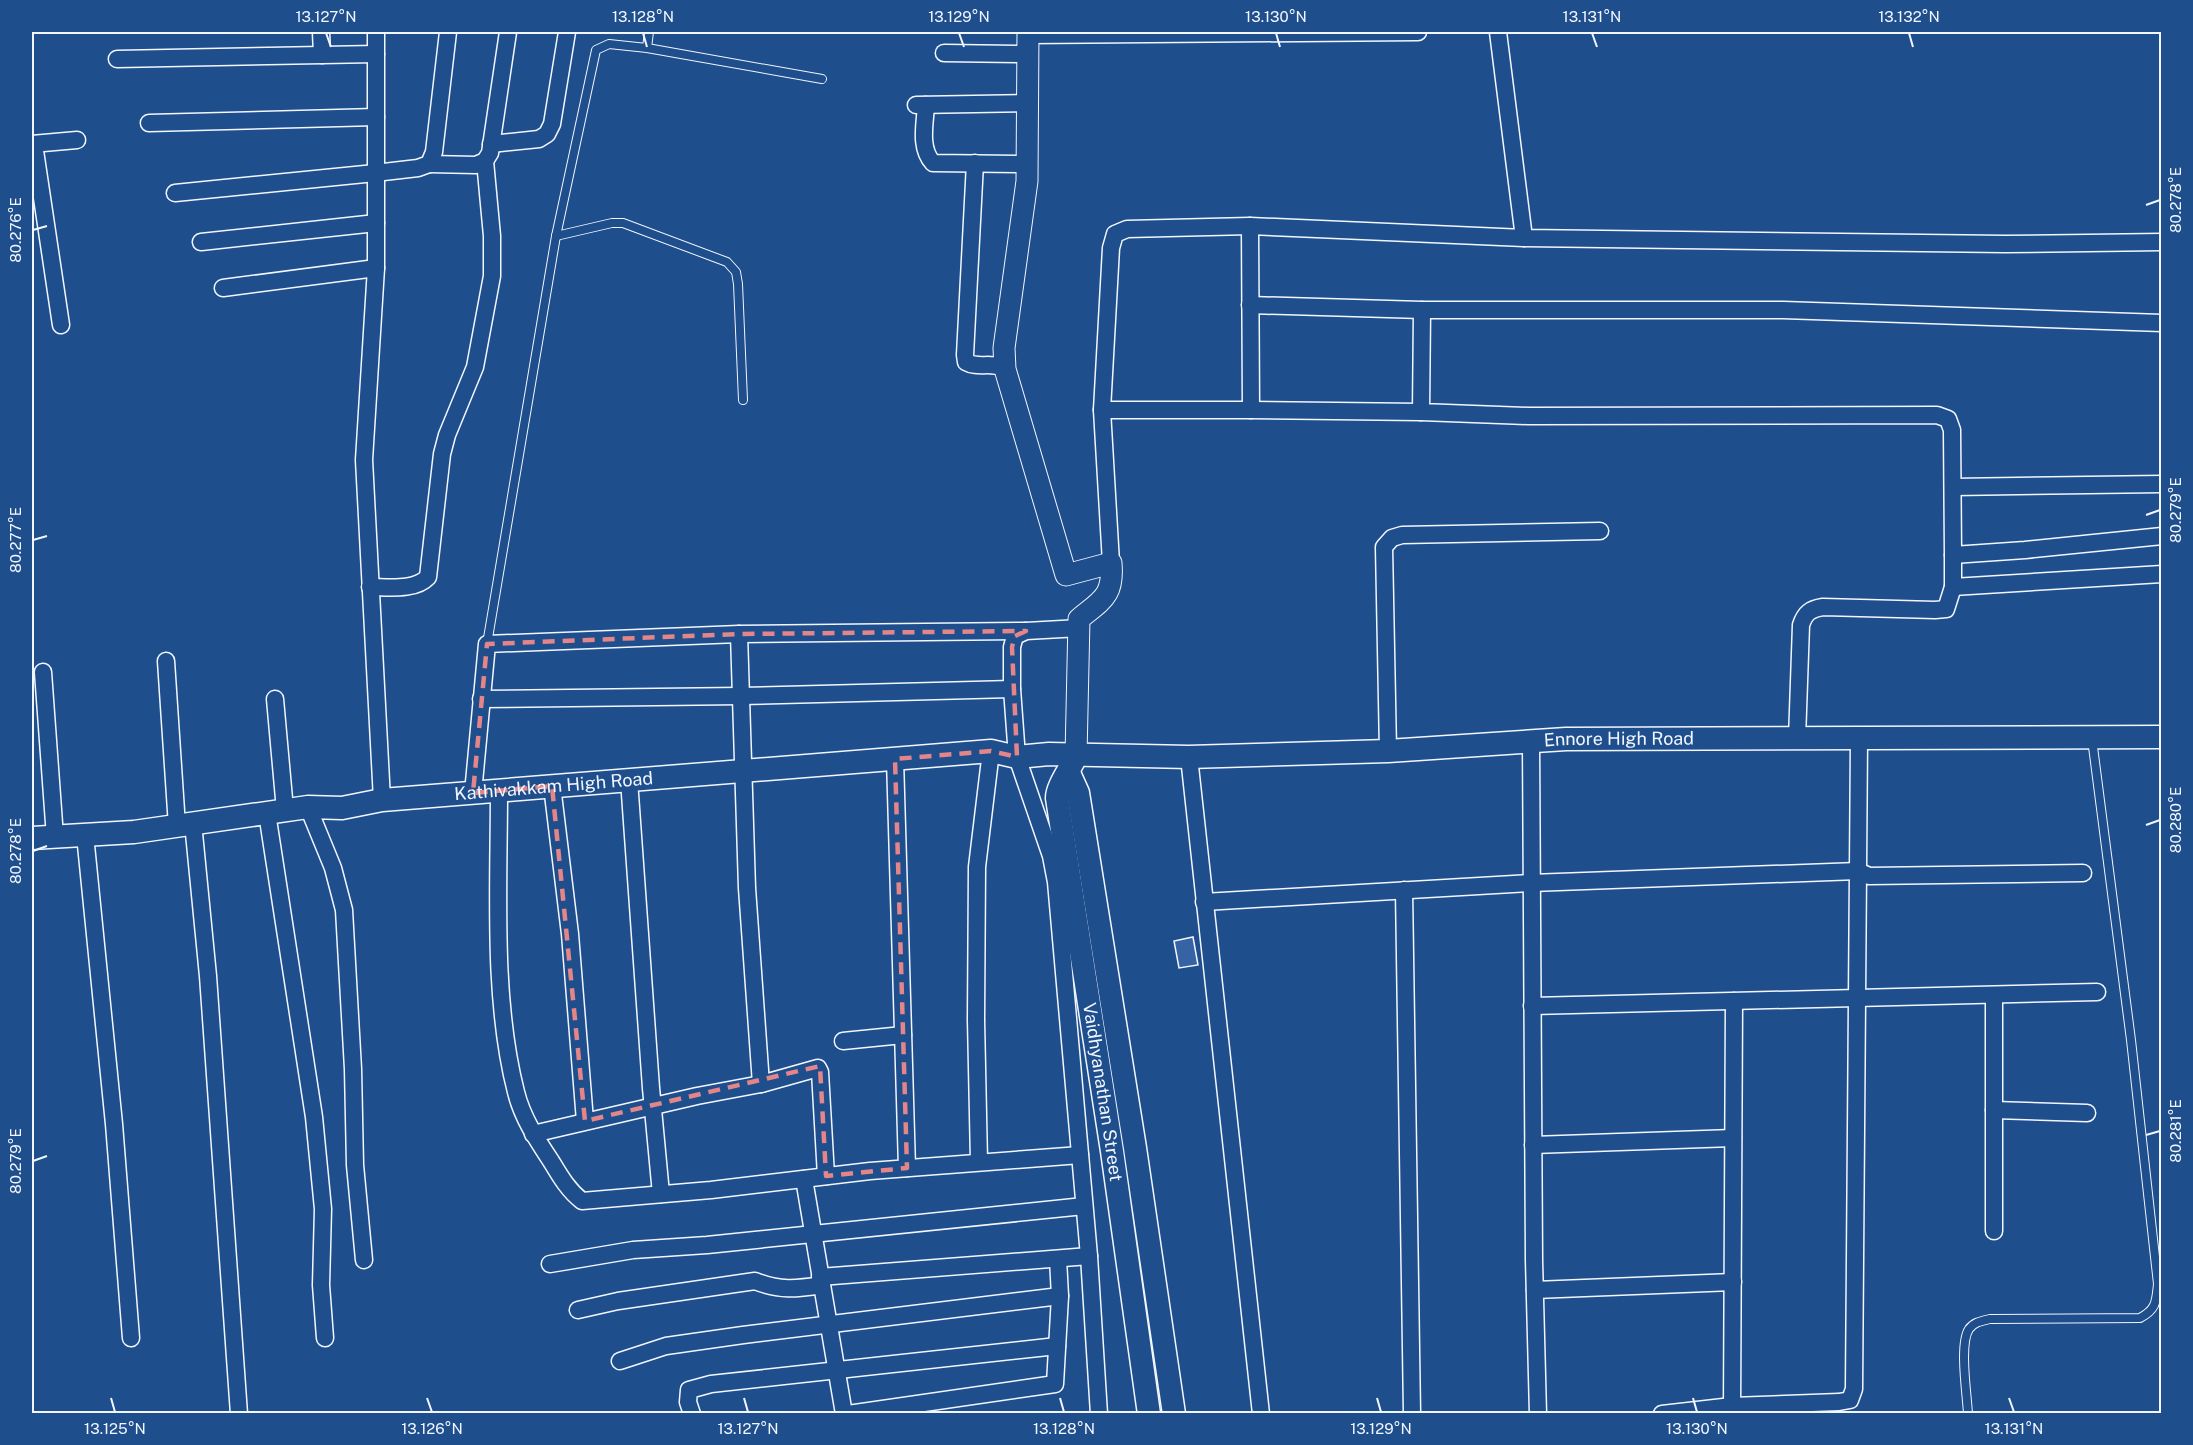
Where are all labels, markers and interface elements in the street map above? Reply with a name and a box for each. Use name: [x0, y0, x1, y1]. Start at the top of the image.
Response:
text: 13.127°N: [295, 8, 357, 25]
text: 13.128°N: [612, 8, 674, 25]
text: 13.129°N: [928, 8, 990, 25]
text: 13.130°N: [1245, 8, 1307, 25]
text: 13.131°N: [1563, 8, 1621, 25]
text: 13.132°N: [1878, 8, 1940, 25]
text: 80.278°E: [2167, 167, 2184, 233]
text: 80.276°E: [7, 197, 24, 263]
text: 80.279°E: [2167, 477, 2184, 543]
text: 80.277°E: [7, 507, 24, 573]
street label: Ennore High Road: [1543, 728, 1694, 750]
street label: Kathivakkam High Road: [454, 767, 654, 804]
text: 80.280°E: [2167, 787, 2184, 853]
text: 80.278°E: [7, 818, 24, 884]
street label: Vaidhyanathan Street: [1079, 1001, 1127, 1183]
text: 80.281°E: [2167, 1099, 2184, 1163]
text: 80.279°E: [7, 1128, 24, 1194]
text: 13.125°N: [84, 1420, 146, 1437]
text: 13.126°N: [401, 1420, 463, 1437]
text: 13.127°N: [717, 1420, 779, 1437]
text: 13.128°N: [1033, 1420, 1095, 1437]
text: 13.129°N: [1350, 1420, 1412, 1437]
text: 13.130°N: [1666, 1420, 1728, 1437]
text: 13.131°N: [1985, 1420, 2043, 1437]

